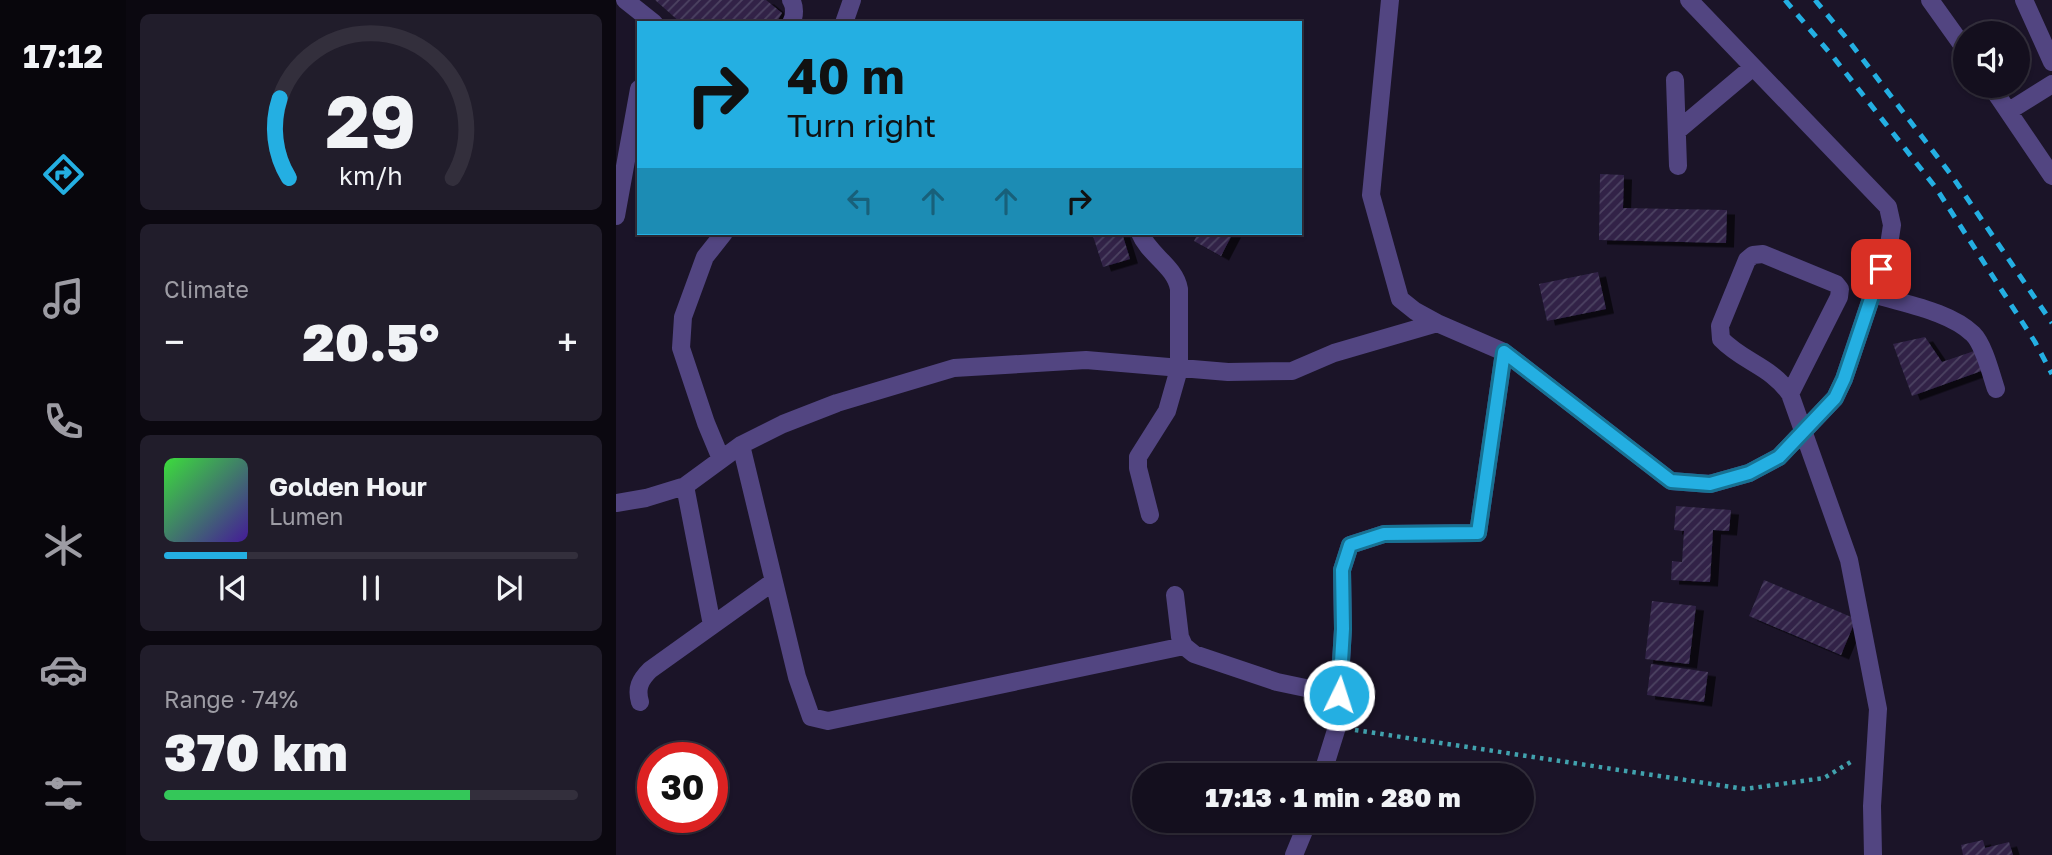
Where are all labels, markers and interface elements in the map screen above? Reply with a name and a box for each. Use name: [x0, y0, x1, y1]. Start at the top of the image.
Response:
map controls: [1953, 21, 2030, 98]
button: sound: [1953, 21, 2030, 98]
text: 17:12: [23, 37, 103, 75]
text: 40 m: [787, 46, 905, 105]
icon: right: [672, 49, 763, 140]
text: 29: [326, 78, 416, 165]
text: Turn right: [787, 106, 936, 144]
icon: directions: [39, 150, 88, 199]
text: km/h: [339, 160, 403, 191]
icon: left: [841, 182, 879, 220]
icon: ahead: [914, 182, 952, 220]
icon: ahead: [987, 182, 1025, 220]
icon: right: [1060, 182, 1098, 220]
pin: [1851, 239, 1911, 299]
icon: arrive: [1862, 250, 1900, 288]
icon: music: [39, 274, 88, 323]
text: Climate: [164, 275, 249, 303]
text: 20.5°: [303, 310, 439, 372]
text: −: [164, 319, 185, 364]
text: +: [557, 319, 578, 364]
icon: phone: [39, 397, 88, 446]
text: Golden Hour: [269, 471, 427, 502]
text: Lumen: [269, 502, 343, 530]
icon: climate: [39, 521, 88, 570]
icon: previous: [214, 569, 252, 607]
icon: pause: [352, 569, 390, 607]
icon: next: [490, 569, 528, 607]
icon: car: [39, 645, 88, 694]
position arrow: [1302, 658, 1376, 732]
text: Range · 74%: [164, 685, 298, 713]
text: 370 km: [164, 720, 348, 782]
speed limit sign: 30: [637, 742, 728, 833]
icon: filters: [39, 769, 88, 818]
text: 17:13 · 1 min · 280 m: [1205, 782, 1461, 813]

